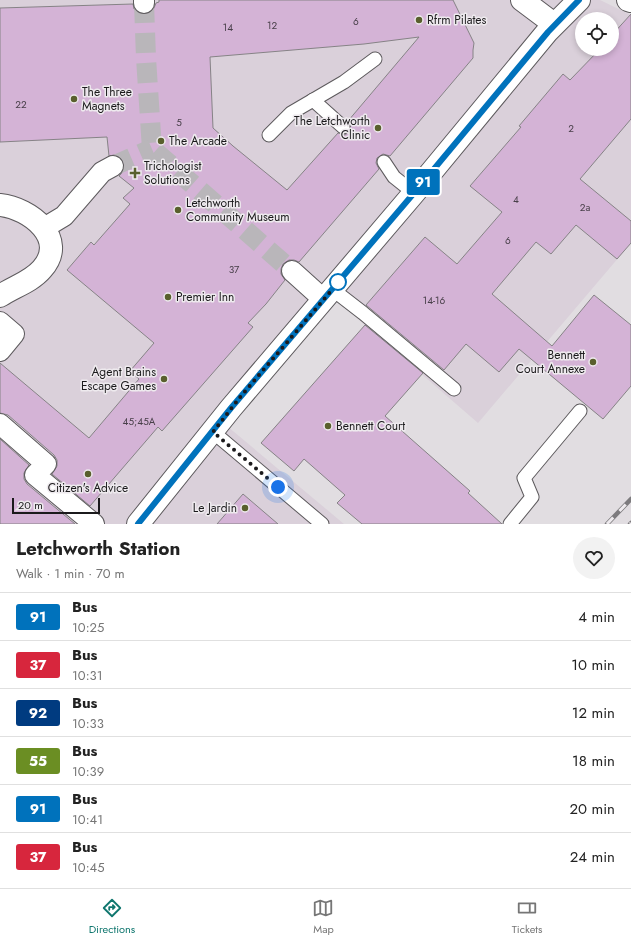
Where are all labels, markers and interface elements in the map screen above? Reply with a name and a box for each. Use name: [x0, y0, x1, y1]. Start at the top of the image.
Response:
place label: Rfrm Pilates: [427, 11, 487, 29]
map controls: [575, 12, 619, 56]
button: locate: [575, 12, 619, 56]
house number: 6: [353, 14, 359, 29]
marker: Rfrm Pilates: [414, 15, 424, 25]
house number: 12: [267, 18, 277, 33]
house number: 14: [223, 20, 233, 35]
place label: The Three Magnets: [82, 83, 132, 115]
marker: The Three Magnets: [69, 94, 79, 104]
house number: 22: [15, 97, 27, 112]
place label: The Letchworth Clinic: [294, 112, 370, 144]
house number: 5: [176, 115, 182, 130]
house number: 2: [568, 121, 574, 136]
marker: The Letchworth Clinic: [373, 123, 383, 133]
place label: The Arcade: [169, 132, 227, 150]
marker: The Arcade: [156, 136, 166, 146]
place label: Trichologist Solutions: [144, 157, 202, 189]
marker: Trichologist Solutions: [129, 167, 141, 179]
line badge: 91: [405, 169, 441, 195]
text: 91: [415, 172, 431, 192]
house number: 4: [513, 192, 519, 207]
place label: Letchworth Community Museum: [186, 194, 290, 226]
house number: 2a: [580, 200, 590, 215]
marker: Letchworth Community Museum: [173, 205, 183, 215]
house number: 6: [505, 233, 511, 248]
house number: 37: [229, 262, 240, 277]
unlabelled marker: [329, 273, 347, 291]
place label: Premier Inn: [176, 288, 234, 306]
marker: Premier Inn: [163, 292, 173, 302]
house number: 14-16: [423, 293, 446, 308]
place label: Bennett Court Annexe: [516, 346, 585, 378]
marker: Bennett Court Annexe: [588, 357, 598, 367]
place label: Agent Brains Escape Games: [81, 363, 156, 395]
marker: Agent Brains Escape Games: [159, 374, 169, 384]
house number: 45;45A: [123, 414, 156, 429]
place label: Bennett Court: [336, 417, 405, 435]
marker: Bennett Court: [323, 421, 333, 431]
marker: Citizen's Advice: [83, 469, 93, 479]
your location: [268, 477, 288, 497]
place label: Citizen's Advice: [48, 479, 128, 497]
scale bar: [12, 496, 100, 515]
text: 20 m: [18, 497, 43, 513]
place label: Le Jardin: [193, 499, 237, 517]
marker: Le Jardin: [240, 503, 250, 513]
text: Letchworth Station: [16, 535, 180, 562]
button: heart: [573, 537, 615, 579]
text: Walk · 1 min · 70 m: [16, 564, 125, 583]
text: Bus: [72, 596, 97, 618]
text: 4 min: [578, 606, 615, 628]
text: 91: [30, 607, 46, 627]
text: 10:25: [72, 618, 104, 637]
text: Bus: [72, 644, 97, 666]
text: 10 min: [571, 654, 615, 676]
text: 37: [30, 655, 46, 675]
text: 10:31: [72, 666, 103, 685]
text: Bus: [72, 692, 97, 714]
text: 12 min: [572, 702, 615, 724]
text: 92: [29, 703, 47, 723]
text: 10:33: [72, 714, 104, 733]
text: Bus: [72, 740, 97, 762]
text: 18 min: [572, 750, 615, 772]
text: 55: [29, 751, 47, 771]
text: 10:39: [72, 762, 104, 781]
text: Bus: [72, 788, 97, 810]
text: 20 min: [569, 798, 615, 820]
text: 91: [30, 799, 46, 819]
text: 10:41: [72, 810, 103, 829]
text: Bus: [72, 836, 97, 858]
text: 24 min: [570, 846, 615, 868]
text: 37: [30, 847, 46, 867]
text: 10:45: [72, 858, 104, 877]
tab: Directions: [89, 897, 135, 937]
tab: Map: [312, 897, 334, 937]
tab: Tickets: [512, 897, 542, 937]

